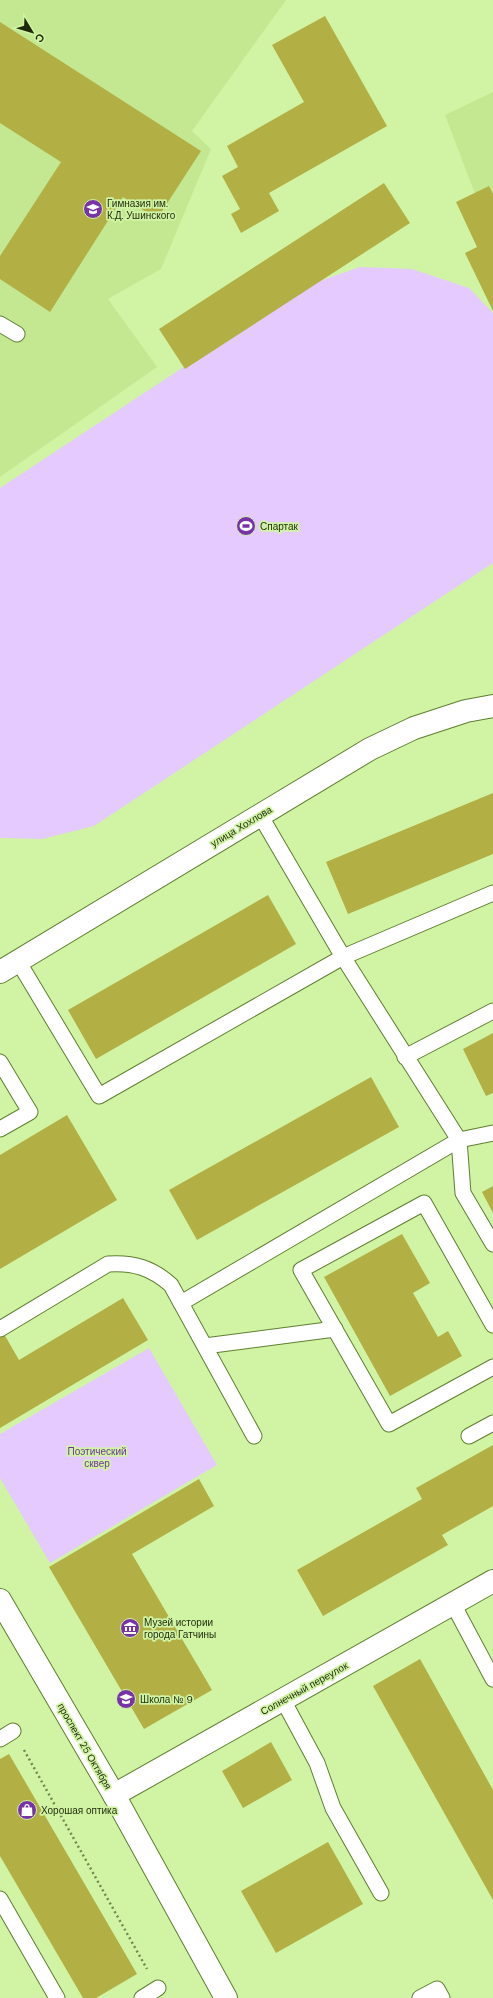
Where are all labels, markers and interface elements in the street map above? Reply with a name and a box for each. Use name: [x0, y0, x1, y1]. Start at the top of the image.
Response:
north arrow: [12, 12, 52, 52]
text: С: [32, 31, 48, 46]
place label: Гимназия им. К.Д. Ушинского: [107, 197, 176, 222]
school or university icon: Гимназия им. К.Д. Ушинского: [82, 198, 104, 220]
sports icon: Спартак: [235, 515, 257, 537]
place label: Спартак: [260, 520, 299, 533]
street label: улица Хохлова: [208, 803, 275, 850]
park label: Поэтический сквер: [67, 1445, 127, 1470]
place label: Музей истории города Гатчины: [144, 1616, 216, 1641]
museum icon: Музей истории города Гатчины: [119, 1617, 141, 1639]
street label: Солнечный переулок: [258, 1659, 351, 1718]
school or university icon: Школа № 9: [115, 1688, 137, 1710]
place label: Школа № 9: [140, 1693, 193, 1706]
street label: проспект 25 Октября: [55, 1701, 115, 1792]
shop icon: Хорошая оптика: [16, 1799, 38, 1821]
place label: Хорошая оптика: [41, 1804, 118, 1817]

